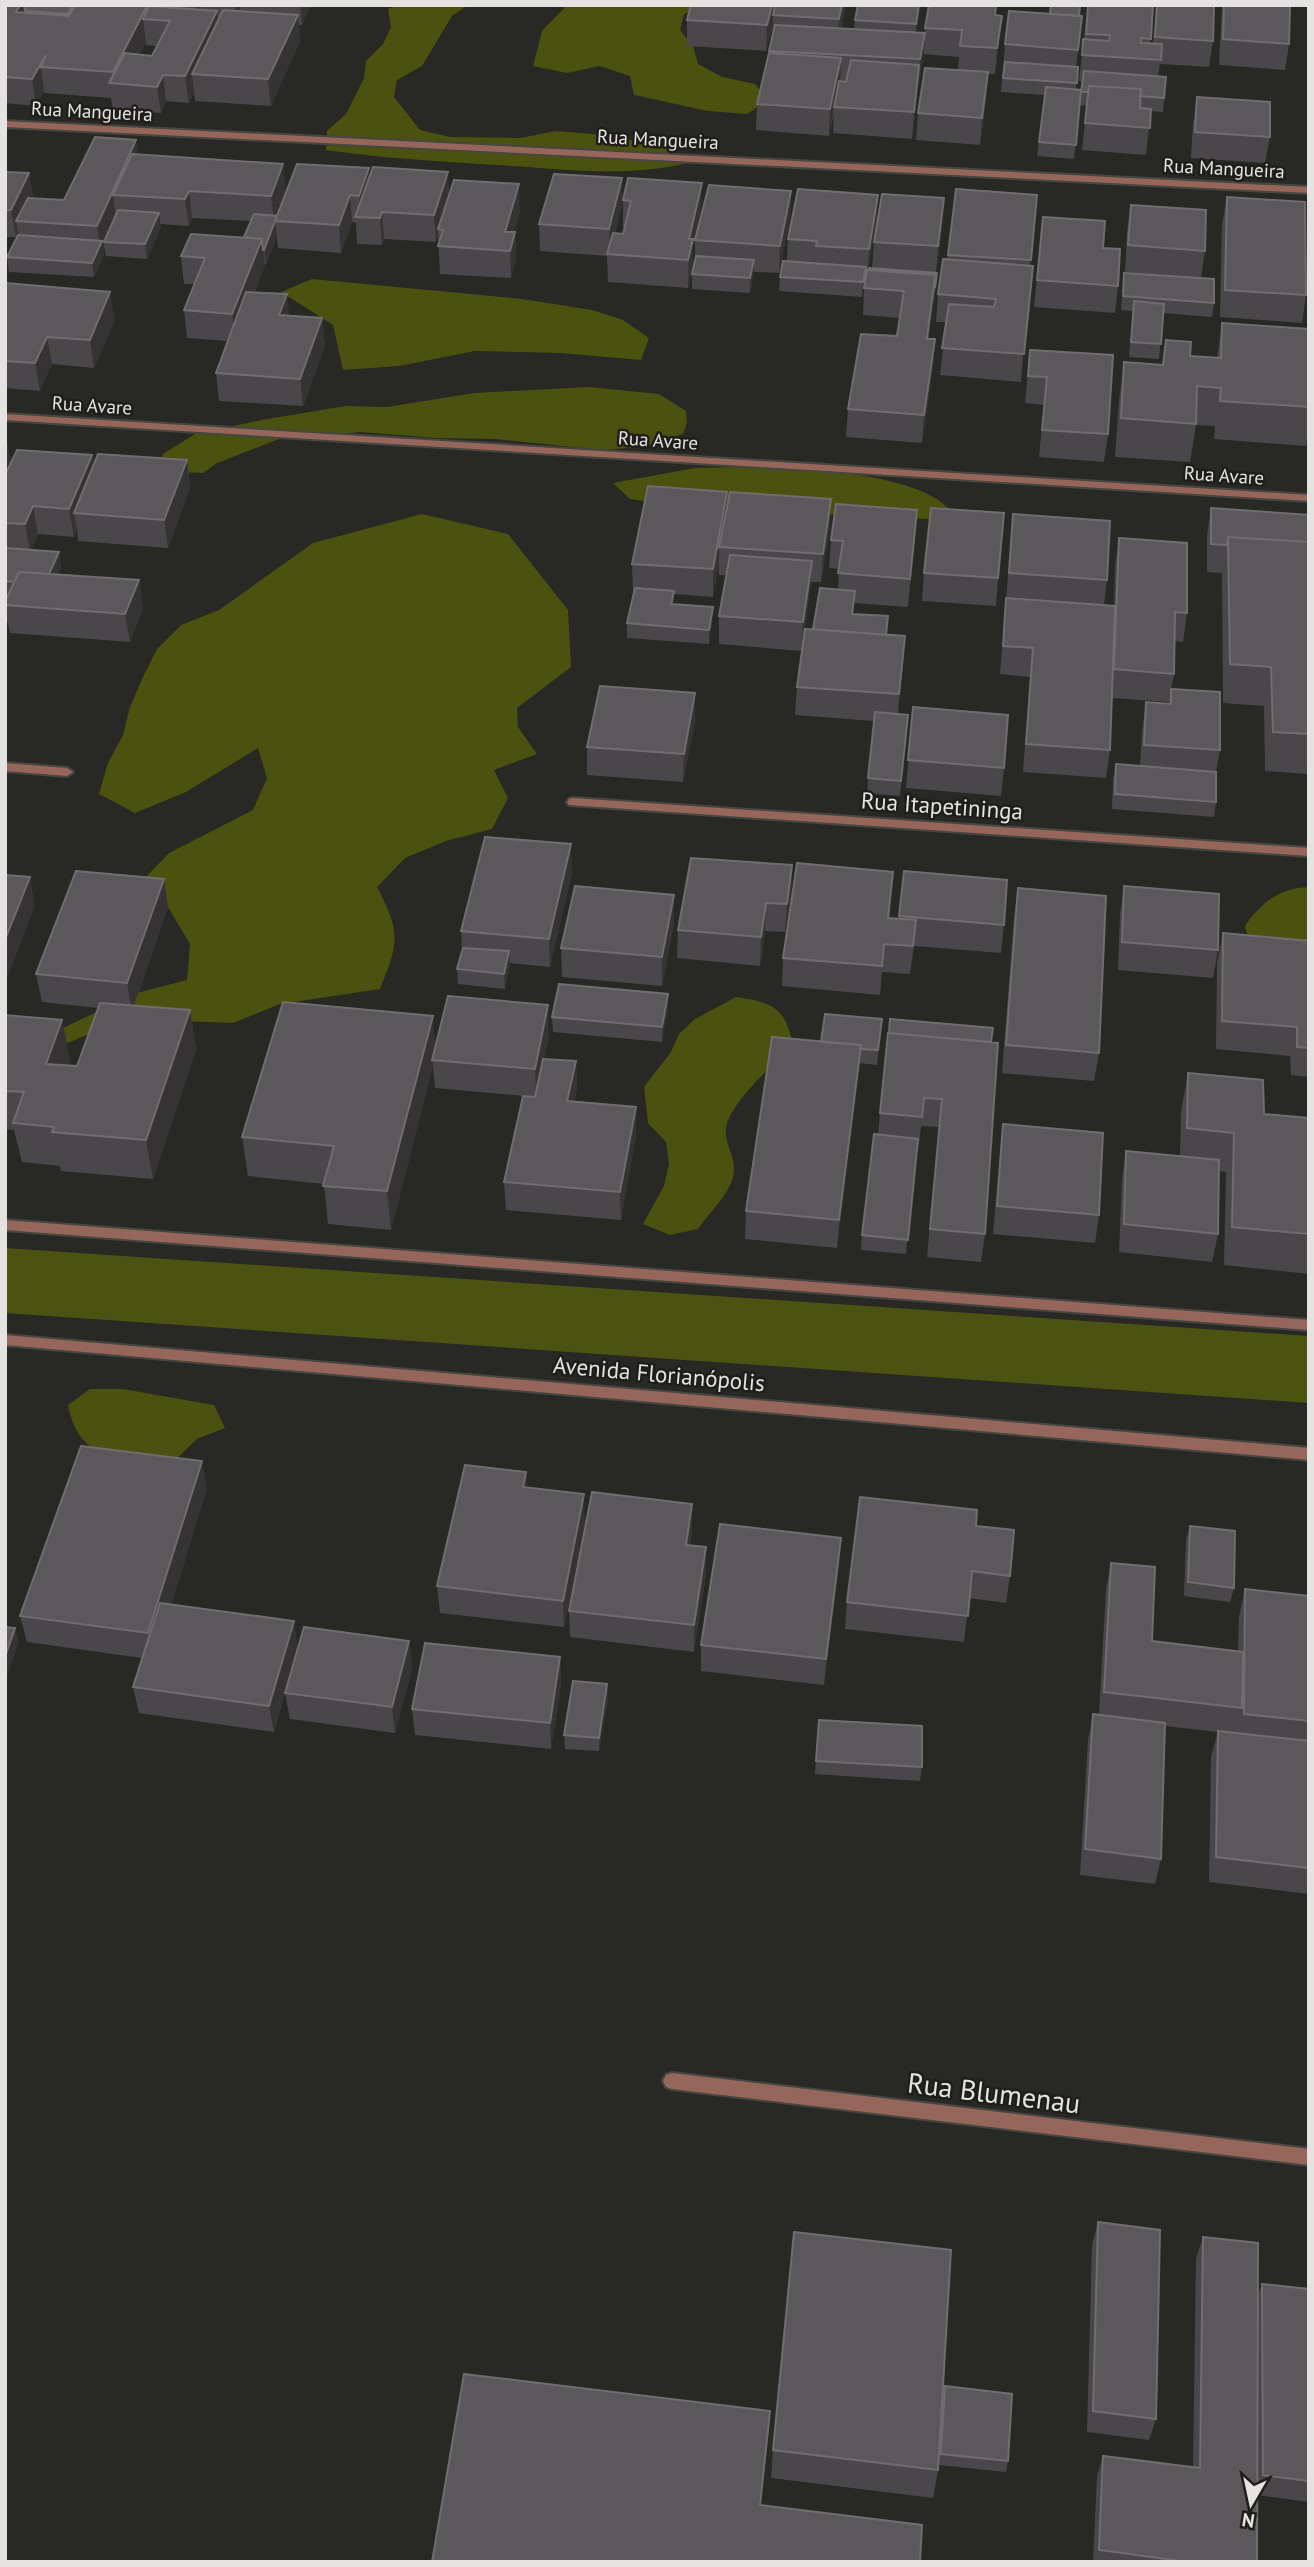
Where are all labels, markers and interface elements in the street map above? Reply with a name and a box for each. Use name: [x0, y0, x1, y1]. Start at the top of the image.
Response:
street label: Rua Mangueira: [31, 96, 153, 126]
street label: Rua Mangueira: [597, 124, 719, 154]
street label: Rua Mangueira: [1163, 153, 1285, 183]
street label: Rua Avare: [51, 390, 133, 420]
street label: Rua Avare: [617, 425, 699, 455]
street label: Rua Avare: [1183, 460, 1265, 490]
street label: Rua Itapetininga: [860, 785, 1024, 826]
street label: Avenida Florianópolis: [552, 1350, 766, 1397]
street label: Rua Blumenau: [906, 2064, 1083, 2121]
north arrow: [1216, 2469, 1286, 2539]
text: N: [1240, 2508, 1256, 2534]

